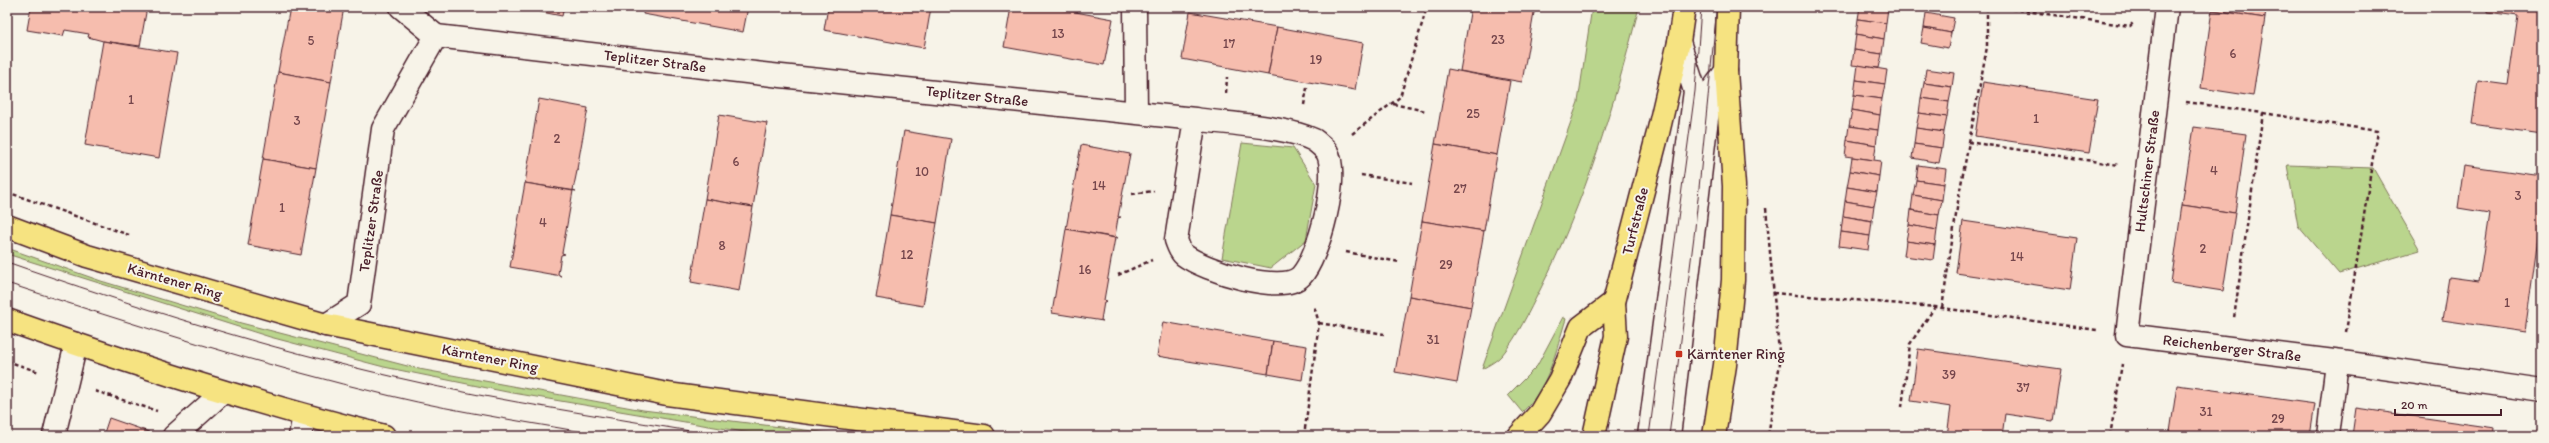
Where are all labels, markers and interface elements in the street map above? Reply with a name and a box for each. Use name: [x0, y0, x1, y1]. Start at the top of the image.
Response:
house number: 13: [1051, 26, 1065, 41]
house number: 23: [1491, 32, 1505, 47]
house number: 5: [308, 33, 315, 48]
house number: 17: [1223, 36, 1236, 51]
street label: Teplitzer Straße: [603, 46, 707, 76]
house number: 6: [2230, 46, 2237, 61]
house number: 19: [1310, 52, 1323, 67]
street label: Teplitzer Straße: [925, 82, 1029, 110]
house number: 1: [128, 92, 134, 107]
house number: 25: [1466, 106, 1480, 121]
street label: Hultschiner Straße: [2131, 109, 2163, 233]
house number: 1: [2033, 111, 2039, 126]
house number: 3: [293, 113, 301, 128]
house number: 2: [554, 131, 561, 146]
house number: 6: [733, 154, 740, 169]
house number: 4: [2210, 163, 2218, 178]
house number: 10: [915, 164, 929, 179]
street label: Teplitzer Straße: [355, 169, 387, 273]
house number: 14: [1092, 178, 1106, 193]
house number: 27: [1453, 181, 1467, 196]
street label: Turfstraße: [1618, 185, 1652, 257]
house number: 3: [2514, 188, 2522, 203]
house number: 1: [279, 200, 285, 215]
house number: 4: [539, 215, 547, 230]
house number: 8: [718, 238, 726, 253]
house number: 2: [2200, 241, 2207, 256]
house number: 12: [901, 247, 914, 262]
house number: 14: [2010, 249, 2024, 264]
house number: 29: [1439, 257, 1453, 272]
street label: Kärntener Ring: [125, 259, 225, 303]
house number: 16: [1079, 262, 1092, 277]
house number: 1: [2504, 295, 2510, 310]
street label: Reichenberger Straße: [2162, 331, 2302, 365]
house number: 31: [1426, 332, 1440, 347]
street label: Kärntener Ring: [440, 340, 540, 376]
place label: Kärntener Ring: [1687, 345, 1785, 363]
marker: Kärntener Ring: [1674, 349, 1684, 359]
house number: 39: [1942, 367, 1956, 382]
house number: 37: [2016, 380, 2030, 395]
scale bar: [2395, 391, 2501, 417]
text: 20 m: [2401, 398, 2428, 412]
house number: 31: [2199, 404, 2213, 419]
house number: 29: [2271, 411, 2285, 426]

